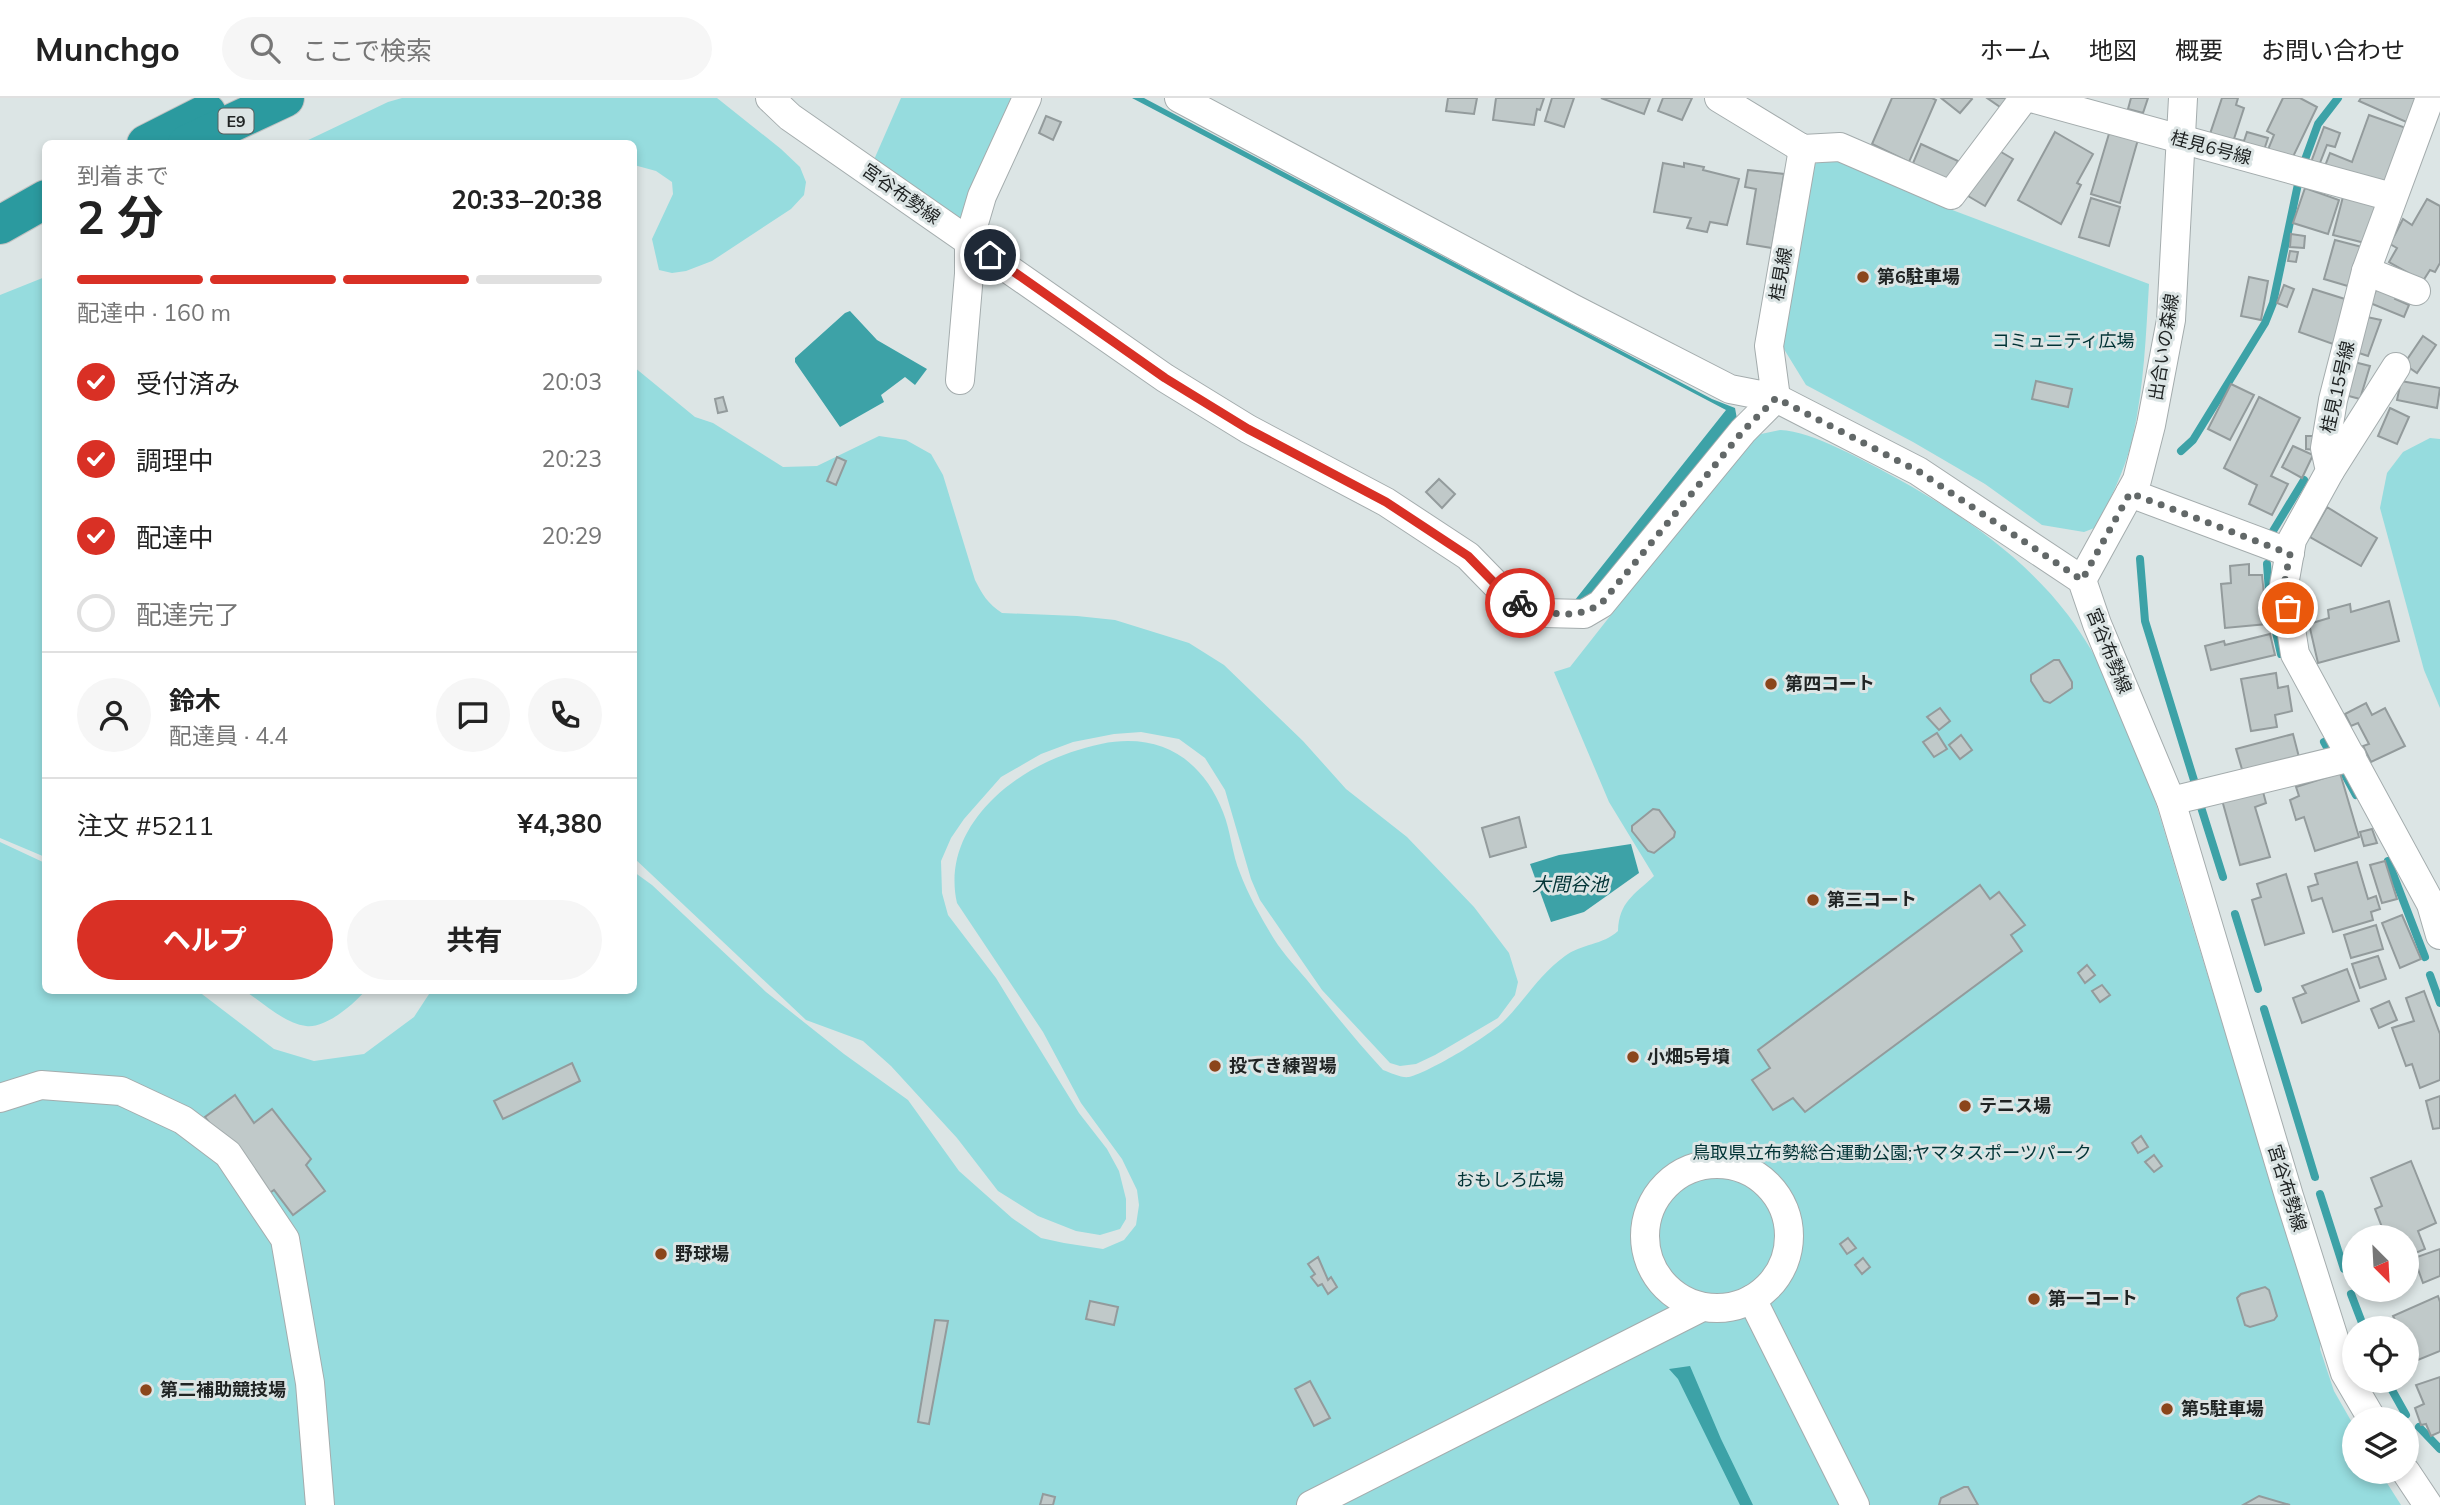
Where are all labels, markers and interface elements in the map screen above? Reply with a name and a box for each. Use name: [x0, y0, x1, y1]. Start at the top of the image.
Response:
search box: [222, 17, 712, 80]
text: Munchgo: [35, 28, 180, 69]
icon: search: [246, 29, 284, 67]
text: ここで検索: [302, 34, 432, 67]
text: ホーム: [1980, 35, 2051, 65]
text: 地図: [2089, 35, 2137, 65]
text: 概要: [2175, 35, 2223, 65]
text: お問い合わせ: [2261, 35, 2405, 65]
road number: E9: [218, 108, 254, 134]
street label: 桂見6号線: [2168, 126, 2254, 169]
street label: 宮谷布勢線: [858, 158, 945, 229]
text: 到着まで: [77, 161, 169, 190]
text: 20:33–20:38: [451, 183, 602, 216]
text: 2 分: [77, 188, 163, 246]
pin: [960, 225, 1020, 285]
icon: home: [971, 236, 1009, 274]
street label: 桂見線: [1764, 245, 1797, 302]
place label: 第6駐車場: [1877, 265, 1960, 288]
marker: 第6駐車場: [1855, 269, 1871, 285]
street label: 出合いの森線: [2144, 292, 2183, 402]
text: 配達中 · 160 m: [77, 298, 231, 327]
park label: コミュニティ広場: [1992, 329, 2134, 352]
street label: 桂見15号線: [2316, 339, 2359, 435]
icon: check: [77, 363, 115, 401]
text: 受付済み: [136, 367, 240, 400]
text: 20:03: [542, 367, 602, 396]
icon: check: [77, 440, 115, 478]
text: 調理中: [136, 444, 214, 477]
text: 20:23: [542, 444, 602, 473]
icon: check: [77, 517, 115, 555]
text: 配達中: [136, 521, 214, 554]
text: 20:29: [542, 521, 602, 550]
courier: [1485, 568, 1555, 638]
pin: [2258, 578, 2318, 638]
icon: bike: [1501, 584, 1539, 622]
icon: bag: [2269, 589, 2307, 627]
text: 配達完了: [136, 598, 240, 631]
street label: 宮谷布勢線: [2082, 605, 2137, 697]
place label: 第四コート: [1785, 672, 1875, 695]
marker: 第四コート: [1763, 676, 1779, 692]
button: person: [77, 678, 151, 752]
button: chat: [436, 678, 510, 752]
button: phone: [528, 678, 602, 752]
text: 鈴木: [169, 684, 221, 717]
text: 配達員 · 4.4: [169, 721, 288, 750]
text: ¥4,380: [518, 807, 602, 840]
text: 注文 #5211: [77, 809, 214, 842]
water label: 大間谷池: [1532, 872, 1610, 896]
place label: 第三コート: [1827, 888, 1917, 911]
marker: 第三コート: [1805, 892, 1821, 908]
button: ヘルプ: [77, 900, 333, 980]
button: 共有: [347, 900, 602, 980]
place label: 小畑5号墳: [1647, 1045, 1730, 1068]
marker: 小畑5号墳: [1625, 1049, 1641, 1065]
place label: 投てき練習場: [1229, 1054, 1336, 1077]
marker: 投てき練習場: [1207, 1058, 1223, 1074]
place label: テニス場: [1979, 1094, 2051, 1117]
marker: テニス場: [1957, 1098, 1973, 1114]
park label: 鳥取県立布勢総合運動公園;ヤマタスポーツパーク: [1692, 1141, 2092, 1164]
street label: 宮谷布勢線: [2263, 1141, 2312, 1234]
park label: おもしろ広場: [1456, 1168, 1564, 1191]
north arrow: [2342, 1225, 2418, 1302]
map controls: [2342, 1225, 2419, 1484]
place label: 野球場: [675, 1242, 729, 1265]
marker: 野球場: [653, 1246, 669, 1262]
place label: 第一コート: [2048, 1287, 2138, 1310]
marker: 第一コート: [2026, 1291, 2042, 1307]
button: locate: [2342, 1316, 2419, 1393]
place label: 第二補助競技場: [160, 1378, 286, 1401]
marker: 第二補助競技場: [138, 1382, 154, 1398]
place label: 第5駐車場: [2181, 1397, 2264, 1420]
marker: 第5駐車場: [2159, 1401, 2175, 1417]
button: layers: [2342, 1407, 2419, 1484]

